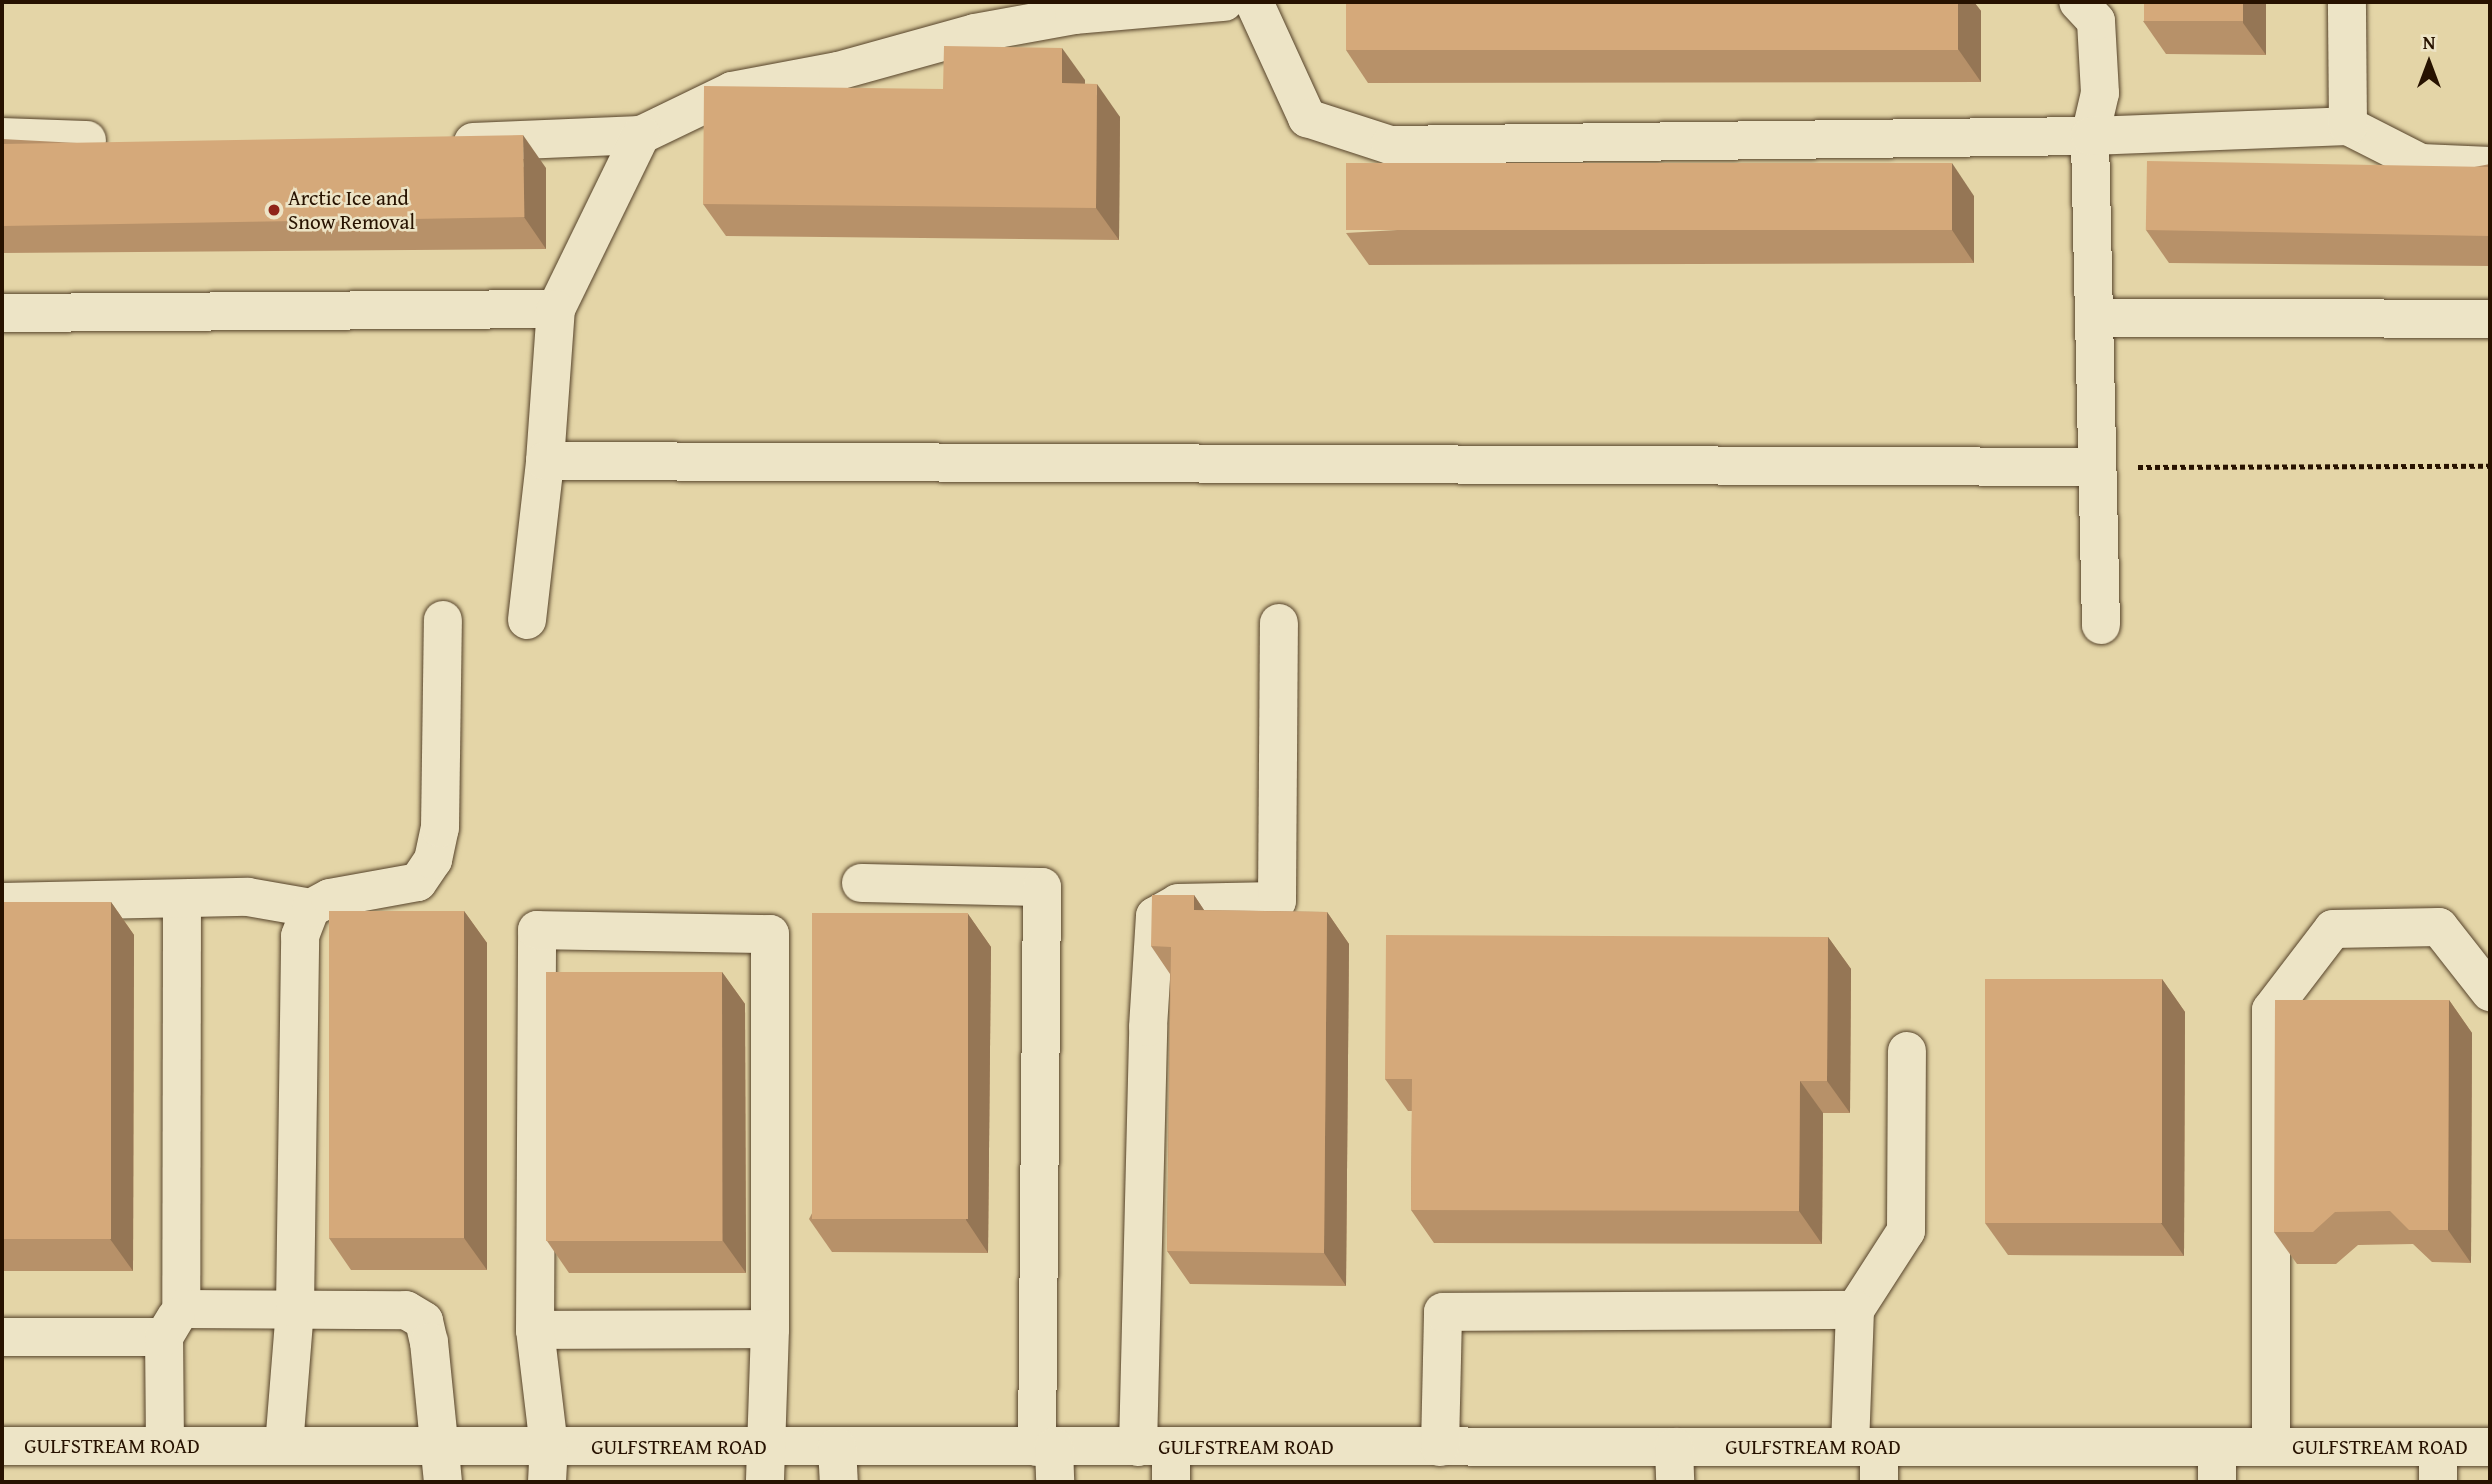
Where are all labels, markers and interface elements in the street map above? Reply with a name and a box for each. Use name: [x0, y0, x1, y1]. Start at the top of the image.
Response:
north arrow: [2394, 28, 2464, 98]
text: N: [2423, 28, 2435, 56]
place label: Arctic Ice and Snow Removal: [288, 185, 415, 235]
marker: Arctic Ice and Snow Removal: [266, 202, 282, 218]
street label: GULFSTREAM ROAD: [24, 1433, 200, 1459]
street label: GULFSTREAM ROAD: [591, 1434, 767, 1460]
street label: GULFSTREAM ROAD: [1158, 1434, 1334, 1460]
street label: GULFSTREAM ROAD: [1725, 1434, 1901, 1460]
street label: GULFSTREAM ROAD: [2292, 1434, 2468, 1460]

